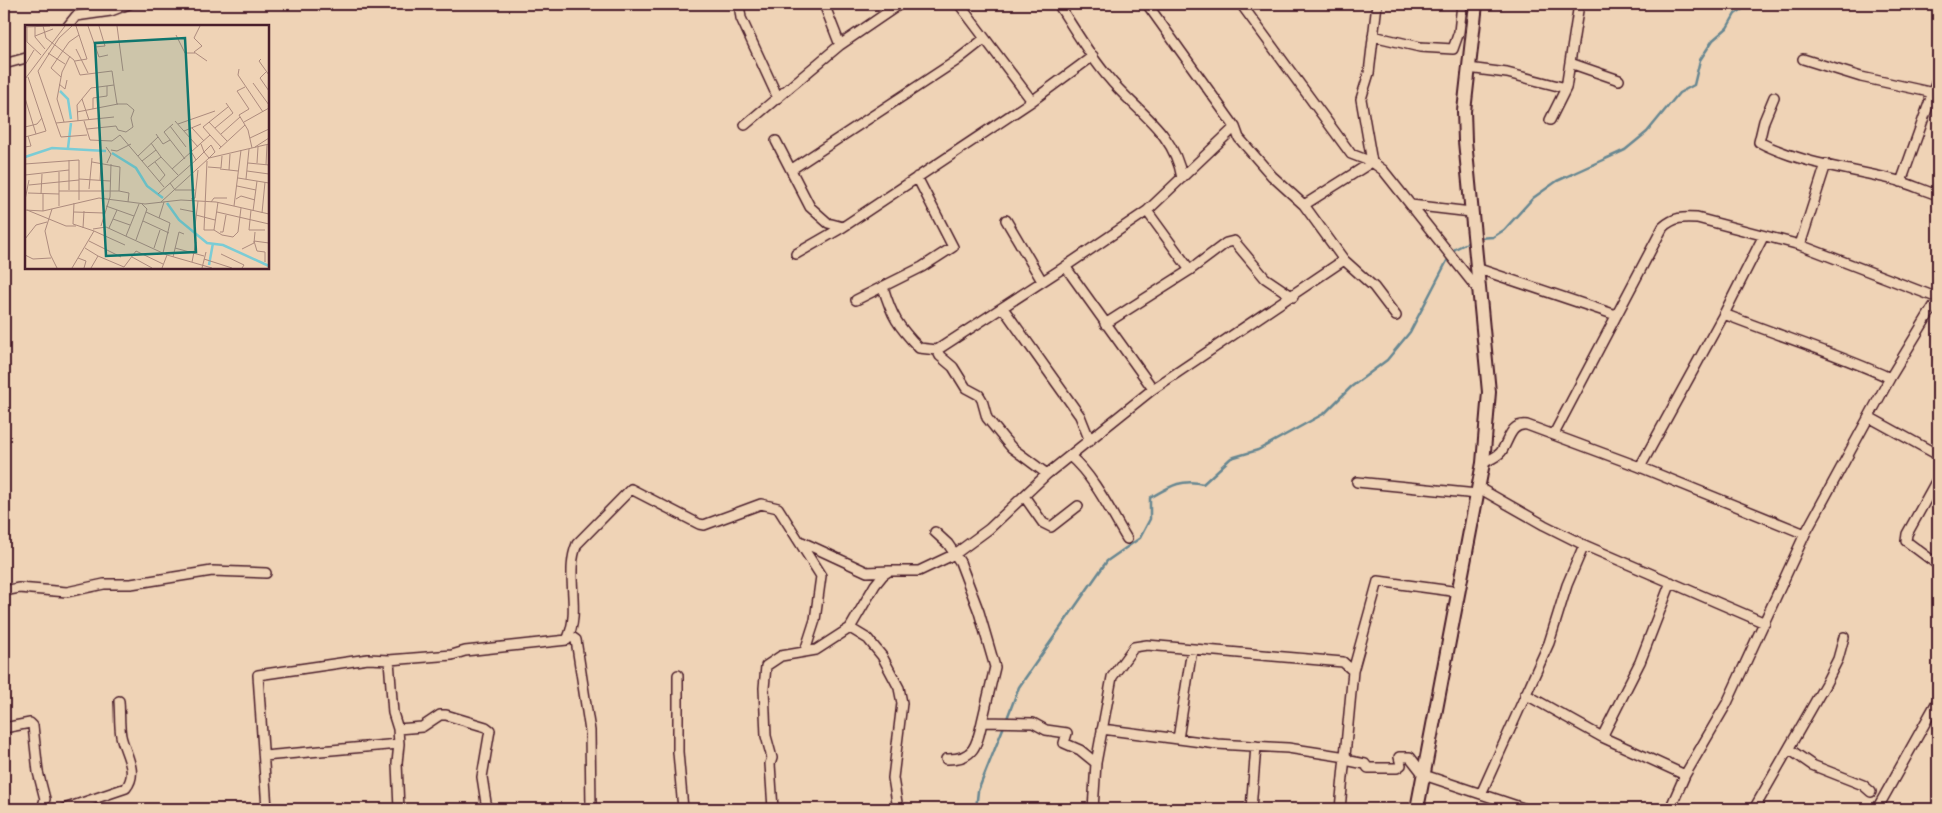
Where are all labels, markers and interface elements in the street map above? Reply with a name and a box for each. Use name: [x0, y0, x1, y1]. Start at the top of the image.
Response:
inset map: [25, 25, 269, 269]

